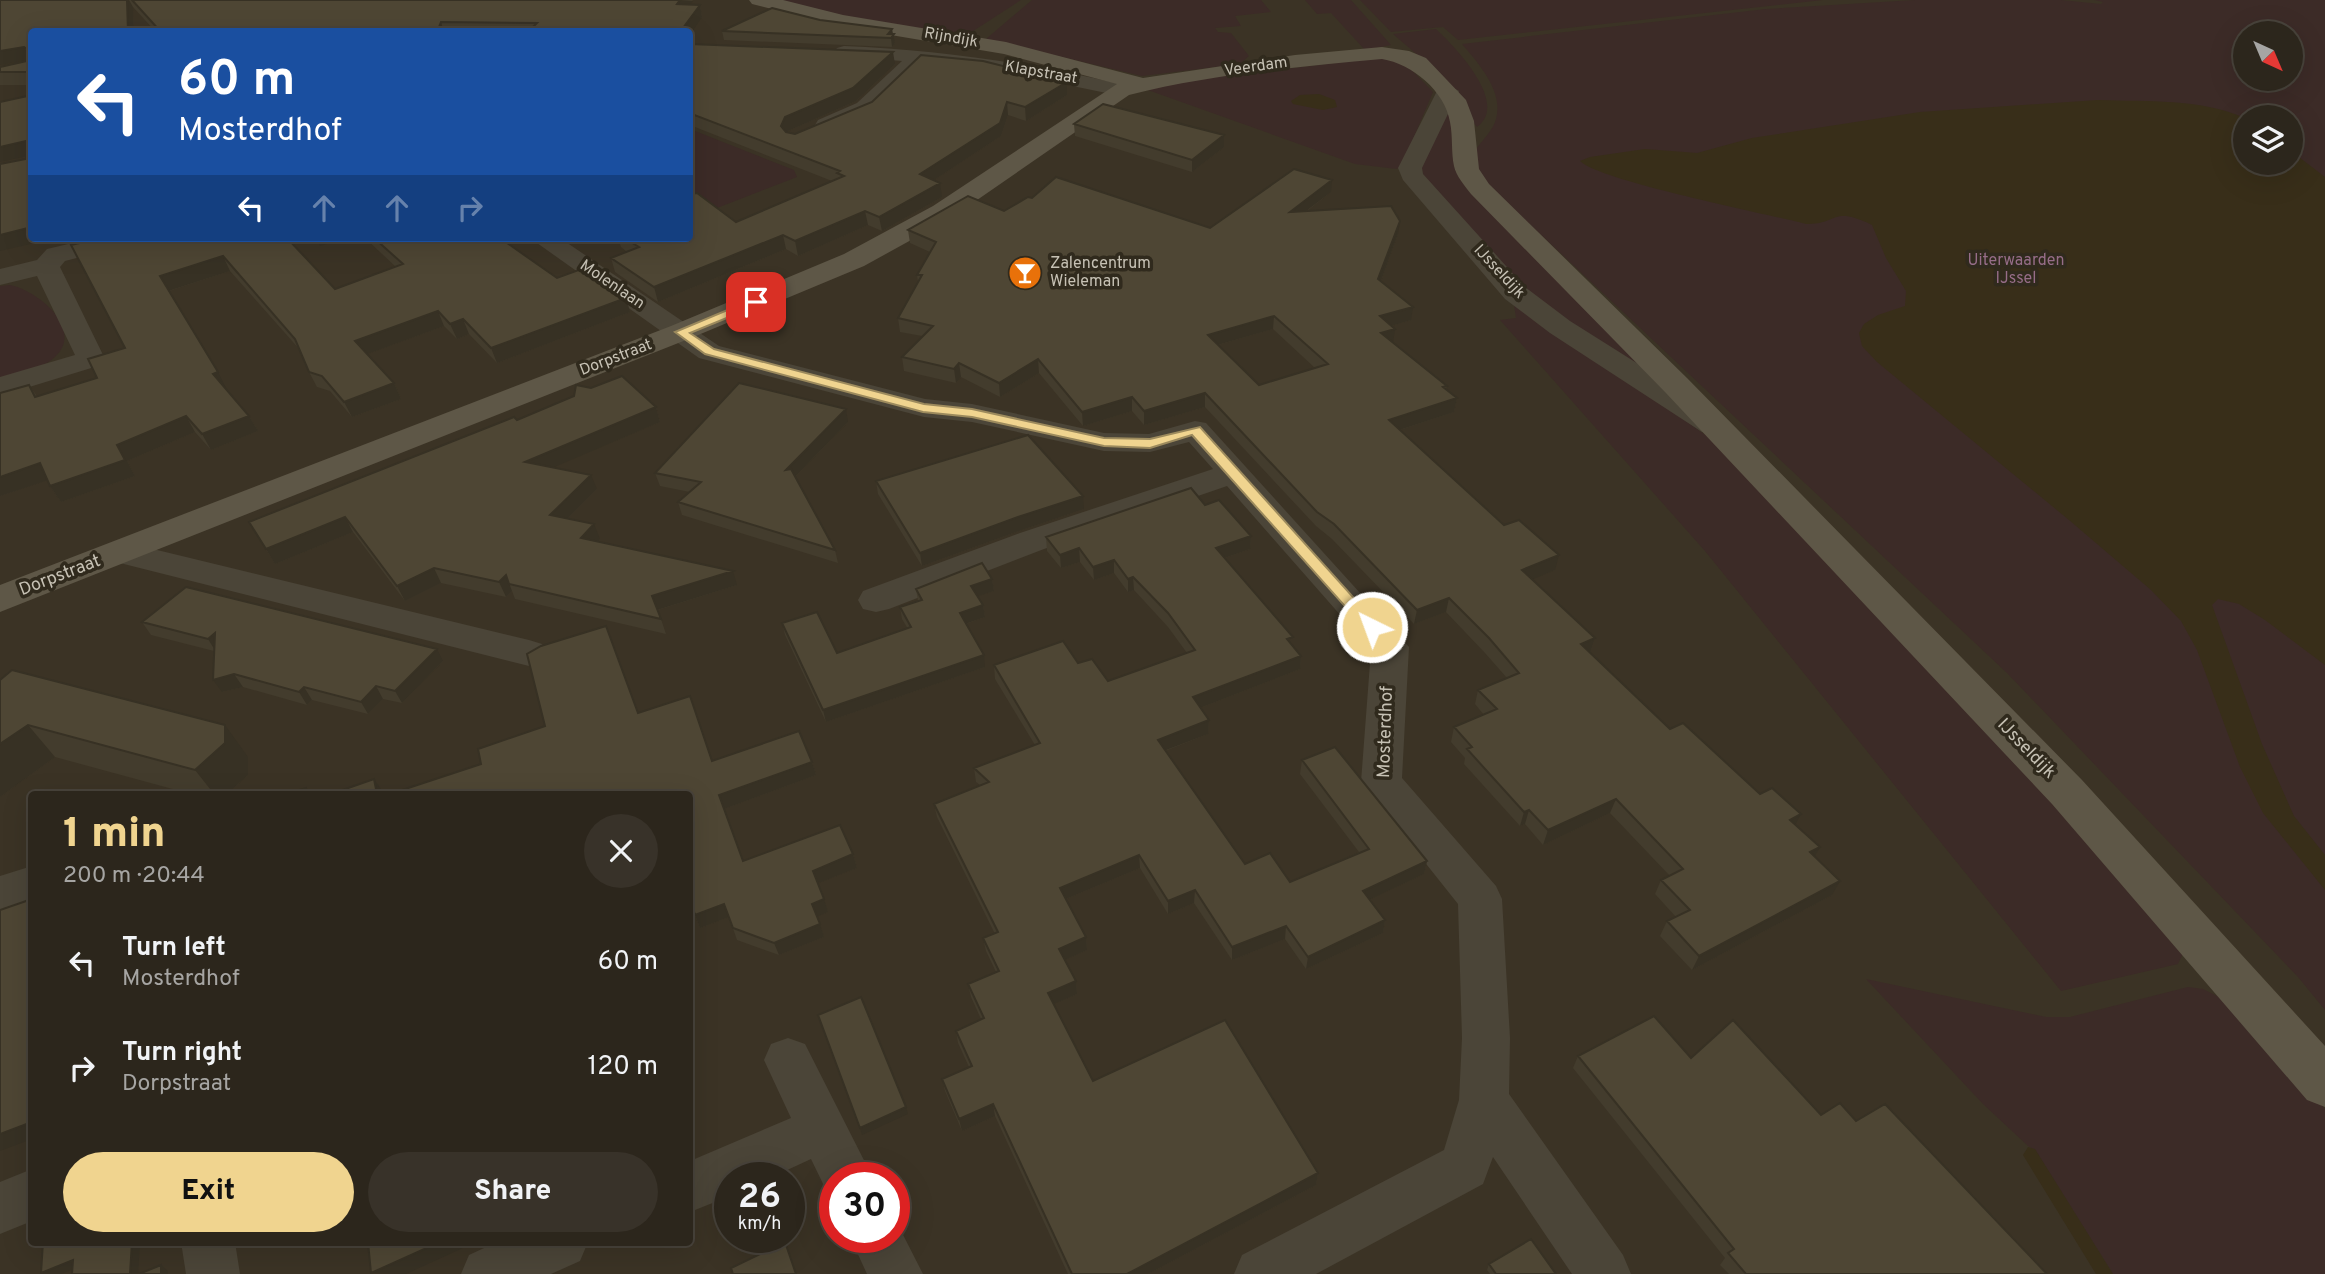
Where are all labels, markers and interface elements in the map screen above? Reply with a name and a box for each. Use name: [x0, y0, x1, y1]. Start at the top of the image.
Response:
north arrow: [2233, 21, 2303, 91]
map controls: [2233, 21, 2303, 175]
street label: Rijndijk: [922, 23, 980, 53]
text: 60 m: [178, 51, 296, 113]
street label: Veerdam: [1223, 53, 1289, 81]
icon: left: [63, 56, 154, 147]
street label: Klapstraat: [1003, 57, 1079, 89]
button: layers: [2233, 105, 2303, 175]
text: Mosterdhof: [178, 112, 342, 152]
icon: left: [232, 189, 270, 227]
icon: ahead: [305, 189, 343, 227]
icon: ahead: [378, 189, 416, 227]
icon: right: [451, 189, 489, 227]
street label: IJsseldijk: [1469, 241, 1529, 303]
park label: Uiterwaarden IJssel: [1968, 251, 2065, 289]
bar icon: Zalencentrum Wieleman: [1006, 254, 1044, 292]
place label: Zalencentrum Wieleman: [1050, 254, 1151, 292]
street label: Molenlaan: [576, 256, 648, 314]
pin: [726, 272, 786, 332]
icon: arrive: [737, 283, 775, 321]
street label: Dorpstraat: [577, 335, 655, 381]
street label: Dorpstraat: [16, 550, 104, 602]
position arrow: [1335, 590, 1409, 664]
street label: Mosterdhof: [1373, 686, 1399, 778]
street label: IJsseldijk: [1992, 714, 2060, 784]
text: 1 min: [63, 809, 166, 862]
button: close: [584, 814, 658, 888]
text: 200 m · 20:44: [63, 862, 205, 891]
text: Turn left: [122, 932, 226, 965]
icon: left: [63, 944, 101, 982]
text: 60 m: [598, 946, 658, 979]
text: Mosterdhof: [122, 965, 240, 994]
text: Turn right: [122, 1037, 242, 1070]
icon: right: [63, 1049, 101, 1087]
text: 120 m: [588, 1051, 658, 1084]
text: Dorpstraat: [122, 1070, 231, 1099]
button: Exit: [63, 1152, 354, 1232]
button: Share: [368, 1152, 658, 1232]
speed limit sign: 30: [819, 1162, 910, 1253]
text: 26: [738, 1176, 781, 1220]
text: km/h: [738, 1213, 781, 1236]

